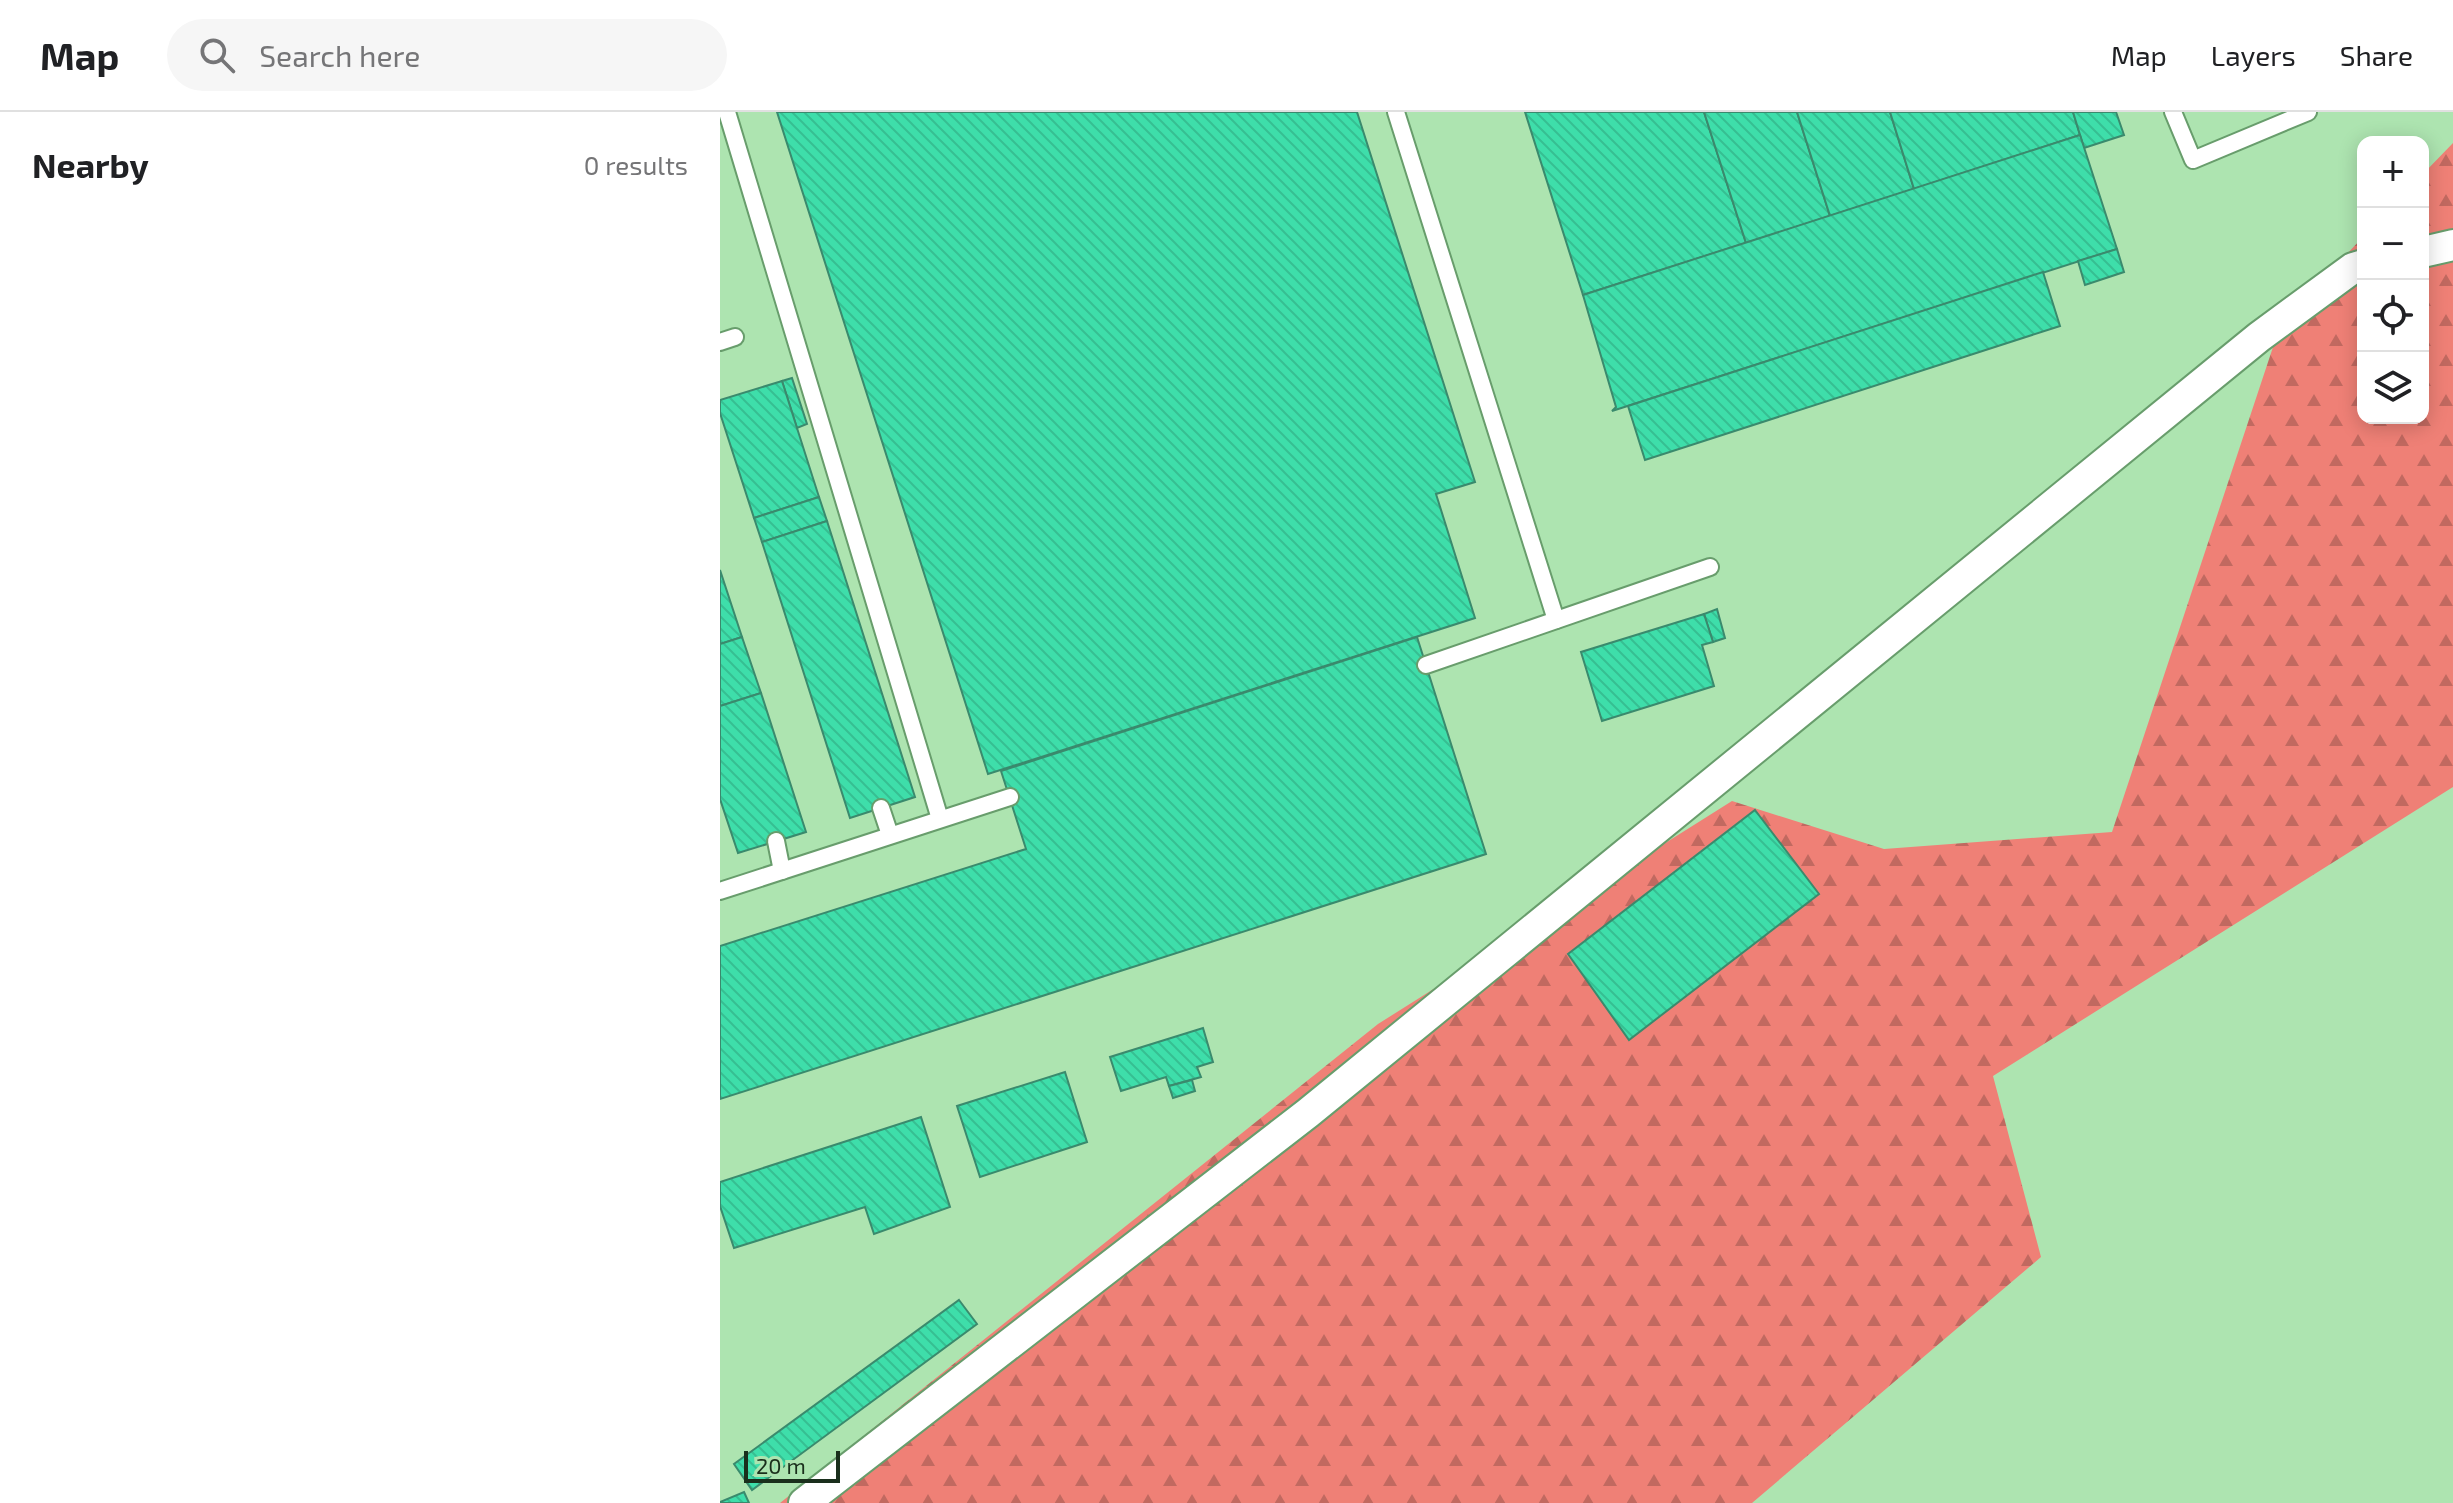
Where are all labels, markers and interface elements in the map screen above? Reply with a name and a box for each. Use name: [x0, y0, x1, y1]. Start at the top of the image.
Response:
search box: [167, 19, 727, 91]
text: Map: [40, 32, 119, 78]
icon: search: [195, 33, 239, 77]
text: Search here: [259, 37, 420, 73]
text: Map: [2111, 38, 2167, 72]
text: Layers: [2211, 38, 2296, 72]
text: Share: [2340, 38, 2413, 72]
map controls: [2357, 136, 2429, 424]
button: +: [2357, 136, 2429, 208]
text: Nearby: [32, 144, 149, 185]
text: 0 results: [584, 149, 688, 180]
button: −: [2357, 208, 2429, 280]
button: locate: [2357, 280, 2429, 352]
button: layers: [2357, 352, 2429, 424]
scale bar: [744, 1447, 840, 1483]
text: 20 m: [756, 1452, 806, 1478]

